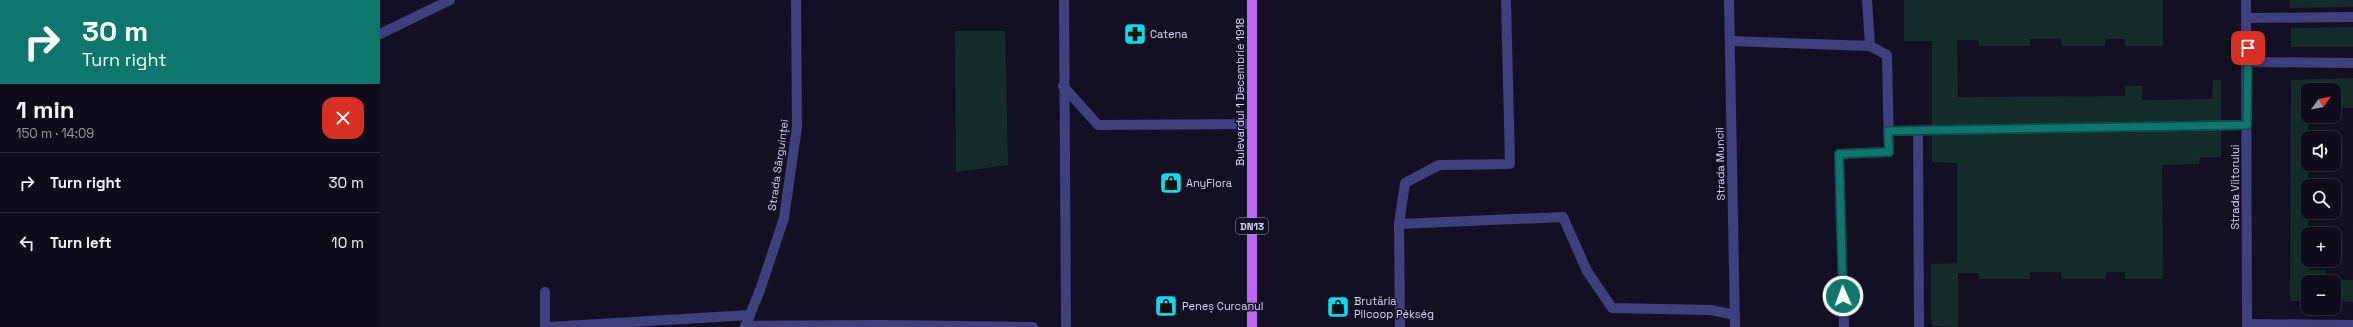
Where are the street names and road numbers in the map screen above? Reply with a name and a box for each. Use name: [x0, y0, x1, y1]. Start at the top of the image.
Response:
street label: Bulevardul 1 Decembrie 1918: [1233, 18, 1247, 166]
street label: Strada Sârguinței: [765, 118, 791, 212]
street label: Strada Muncii: [1712, 127, 1728, 201]
street label: Strada Viitorului: [2228, 144, 2242, 229]
road number: DN13: [1236, 218, 1268, 234]

